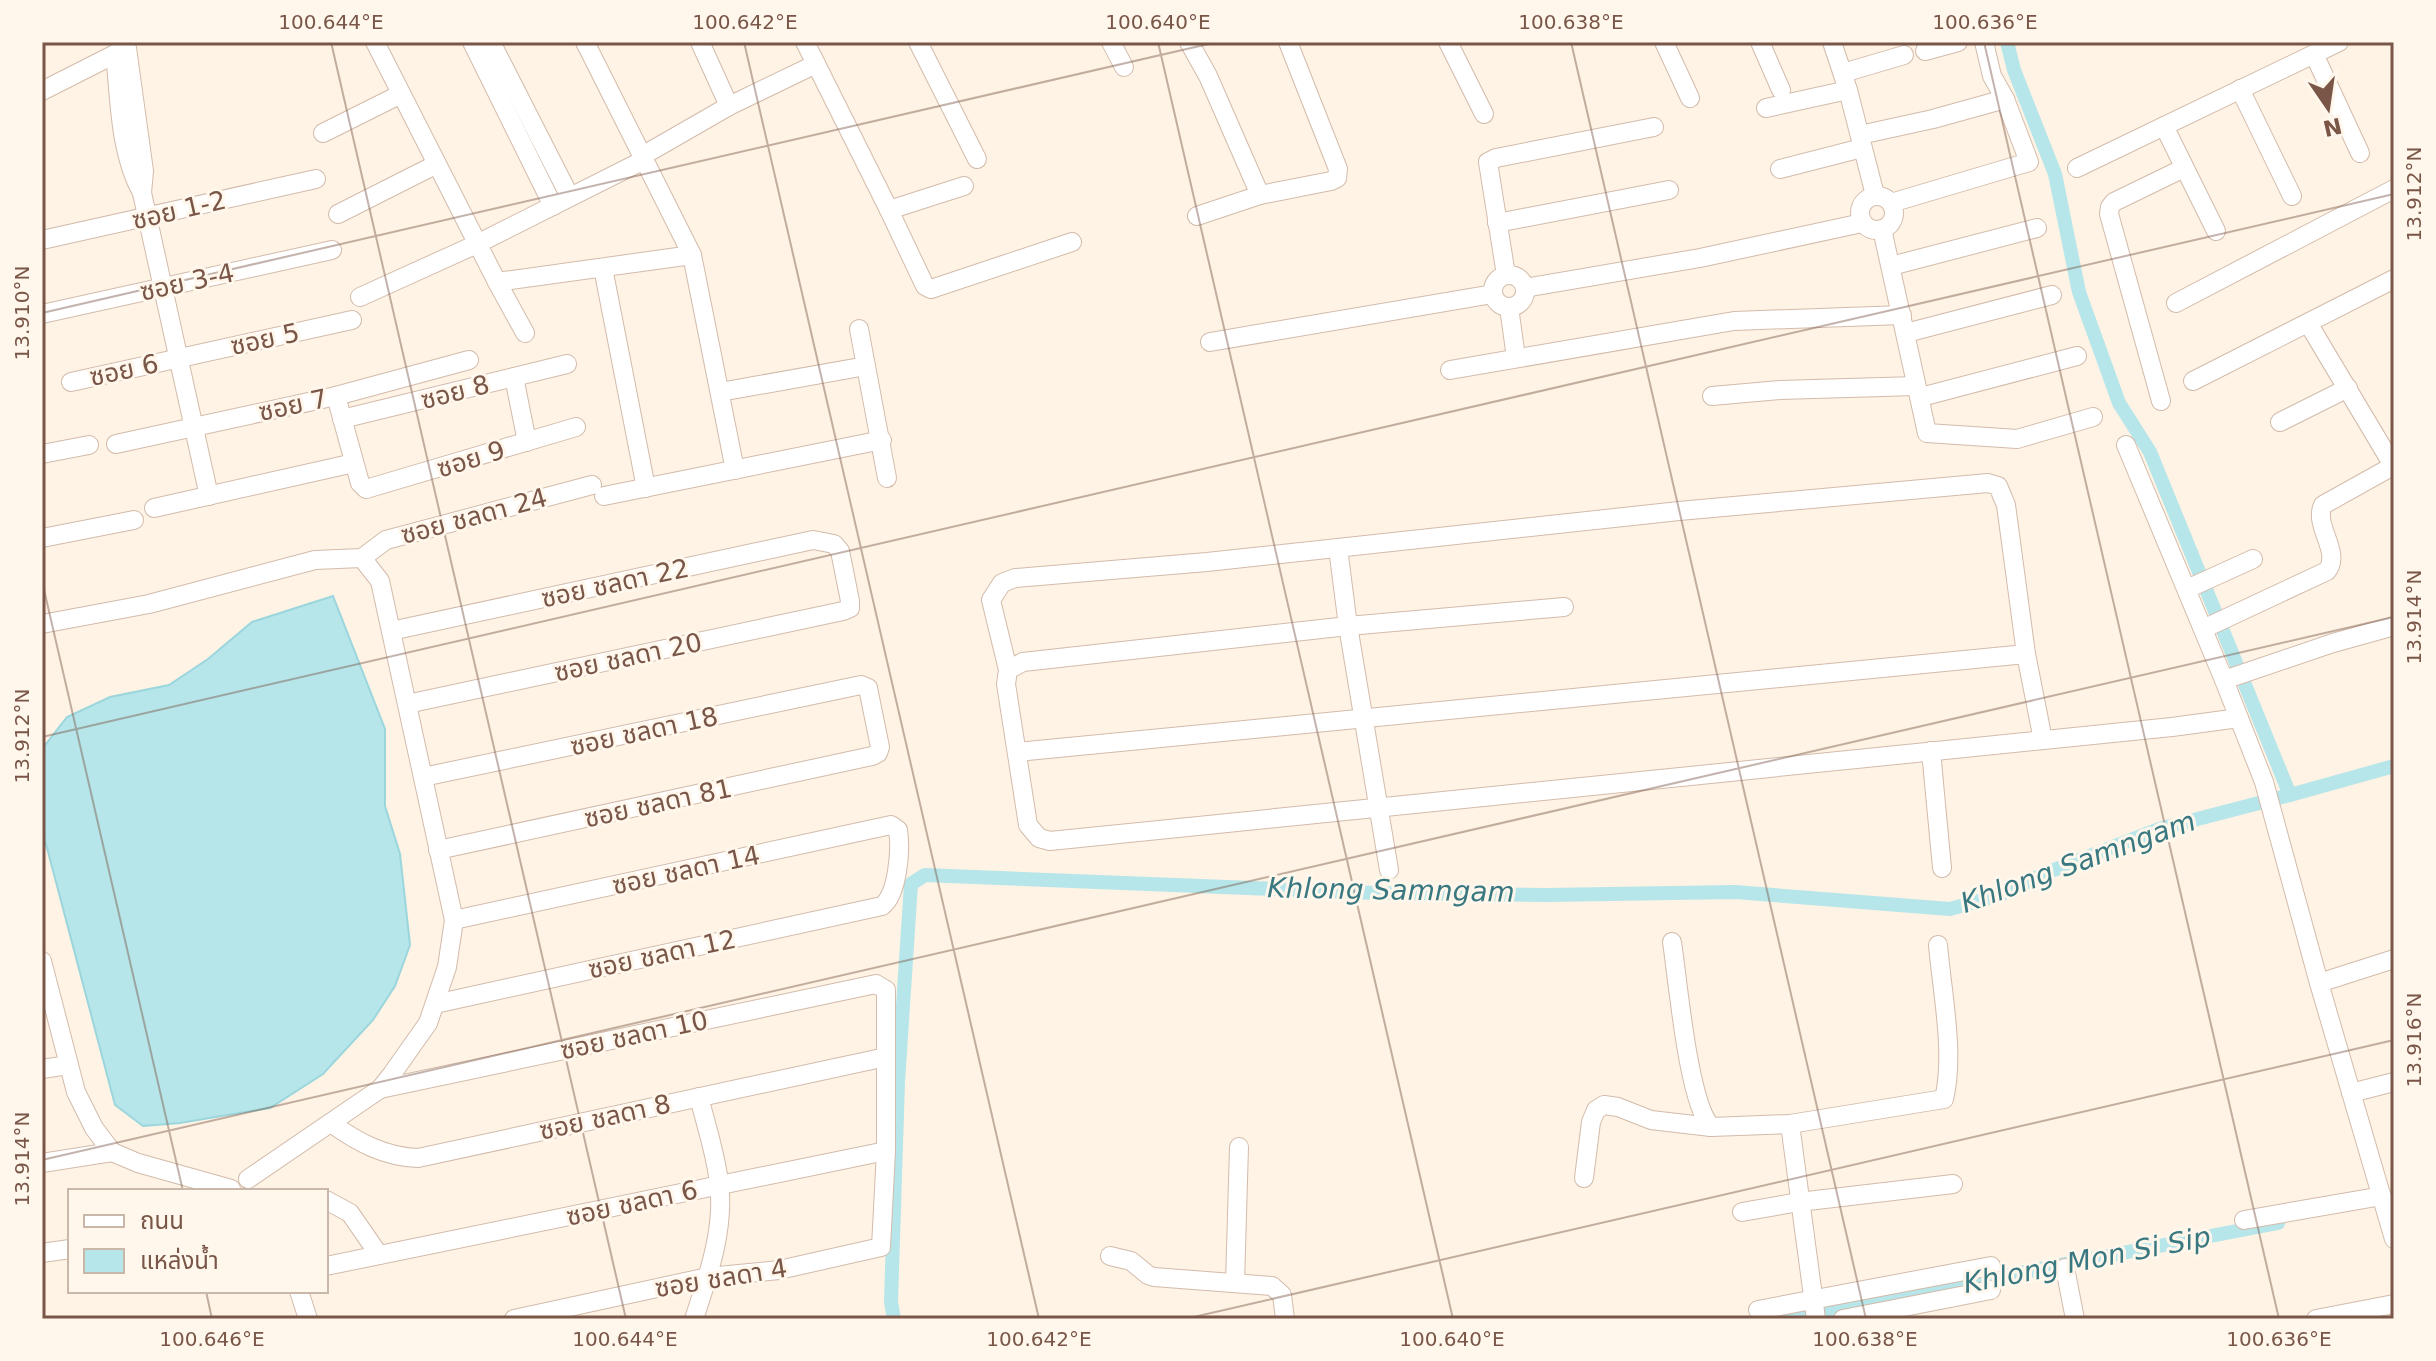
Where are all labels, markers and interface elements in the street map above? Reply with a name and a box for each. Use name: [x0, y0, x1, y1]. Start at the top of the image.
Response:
text: 100.644°E: [278, 10, 384, 34]
text: 100.642°E: [692, 10, 798, 34]
text: 100.640°E: [1105, 10, 1211, 34]
text: 100.638°E: [1518, 10, 1624, 34]
text: 100.636°E: [1932, 10, 2038, 34]
north arrow: [2288, 68, 2368, 148]
text: N: [2321, 113, 2344, 141]
text: 13.912°N: [2402, 147, 2426, 241]
street label: ซอย 1-2: [129, 185, 229, 235]
street label: ซอย 3-4: [137, 257, 237, 307]
text: 13.910°N: [10, 266, 34, 360]
street label: ซอย 5: [228, 317, 302, 361]
street label: ซอย 6: [87, 348, 161, 392]
street label: ซอย 8: [418, 369, 492, 415]
street label: ซอย 7: [256, 383, 330, 427]
street label: ซอย 9: [433, 434, 509, 484]
street label: ซอย ชลดา 24: [398, 482, 550, 550]
street label: ซอย ชลดา 22: [538, 553, 692, 613]
text: 13.914°N: [2402, 570, 2426, 664]
street label: ซอย ชลดา 20: [551, 627, 705, 687]
text: 13.912°N: [10, 689, 34, 783]
street label: ซอย ชลดา 18: [567, 701, 721, 761]
street label: ซอย ชลดา 81: [581, 773, 735, 833]
water label: Khlong Samngam: [1956, 804, 2200, 920]
street label: ซอย ชลดา 14: [609, 840, 763, 900]
water label: Khlong Samngam: [1267, 871, 1515, 909]
street label: ซอย ชลดา 12: [585, 924, 739, 984]
text: 13.916°N: [2402, 993, 2426, 1087]
street label: ซอย ชลดา 10: [557, 1005, 711, 1065]
street label: ซอย ชลดา 8: [537, 1088, 673, 1146]
text: 13.914°N: [10, 1112, 34, 1206]
street label: ซอย ชลดา 6: [564, 1174, 700, 1232]
legend: [68, 1189, 328, 1293]
text: ถนน: [140, 1207, 184, 1235]
water label: Khlong Mon Si Sip: [1961, 1220, 2213, 1300]
text: แหล่งน้ำ: [140, 1244, 219, 1275]
street label: ซอย ชลดา 4: [653, 1253, 789, 1303]
text: 100.646°E: [159, 1327, 265, 1351]
text: 100.644°E: [572, 1327, 678, 1351]
text: 100.642°E: [986, 1327, 1092, 1351]
text: 100.640°E: [1399, 1327, 1505, 1351]
text: 100.638°E: [1812, 1327, 1918, 1351]
text: 100.636°E: [2226, 1327, 2332, 1351]

